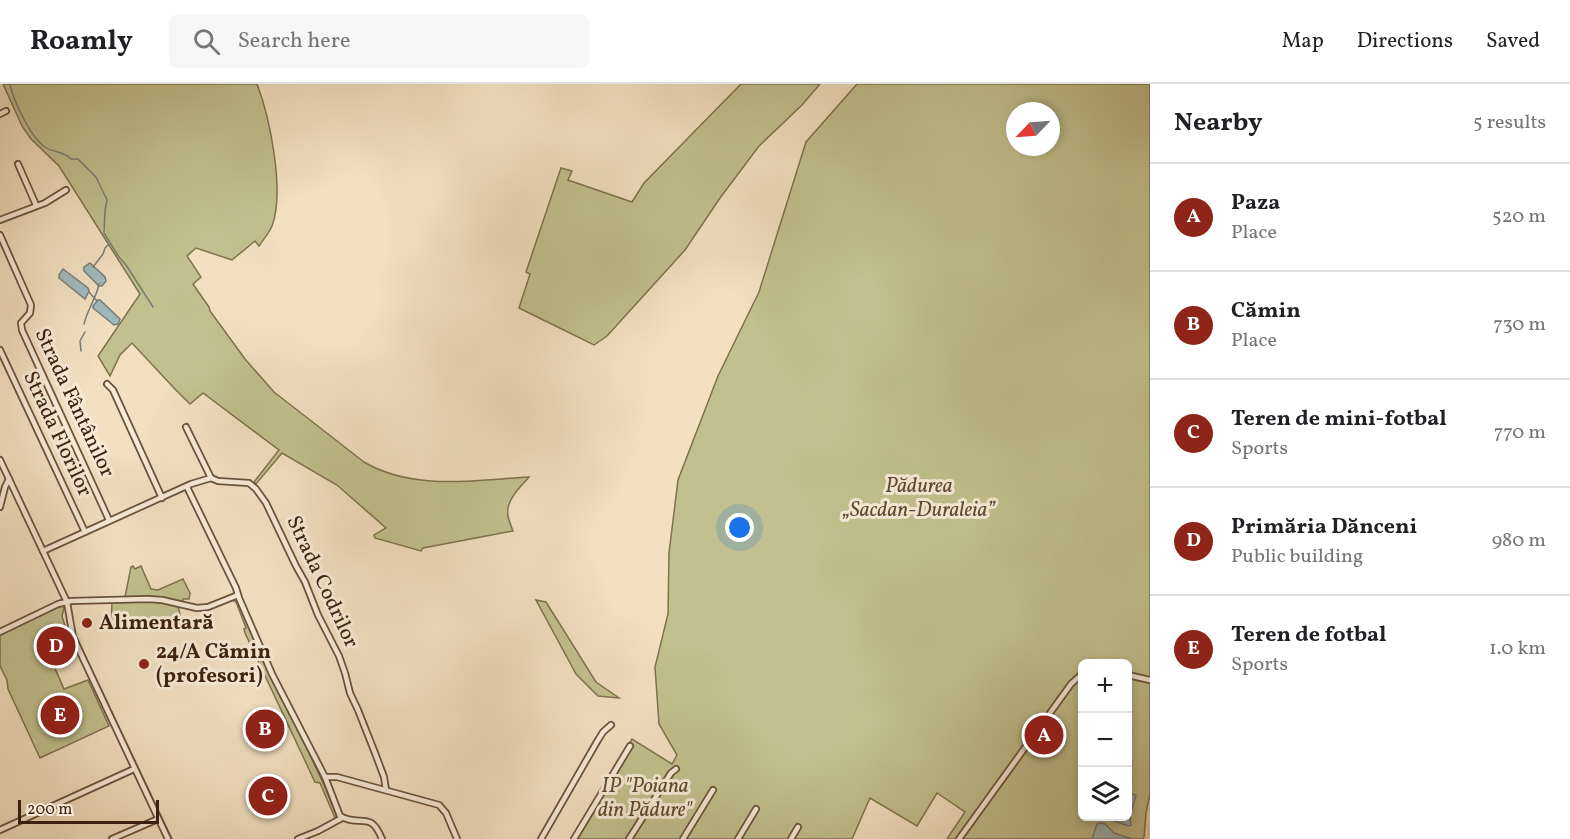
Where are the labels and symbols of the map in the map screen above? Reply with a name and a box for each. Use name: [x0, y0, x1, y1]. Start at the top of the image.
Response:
north arrow: [1006, 102, 1060, 156]
street label: Strada Fântânilor: [27, 324, 121, 482]
street label: Strada Florilor: [15, 367, 99, 502]
park label: Pădurea „Sacdan-Duraleia”: [842, 472, 996, 525]
street label: Strada Codrilor: [279, 511, 365, 653]
your location: [725, 513, 754, 542]
place label: Alimentară: [99, 609, 214, 638]
marker: Alimentară: [80, 616, 94, 630]
pin: D: [36, 624, 76, 668]
place label: 24/A Cămin (profesori): [156, 638, 271, 691]
marker: 24/A Cămin (profesori): [137, 657, 151, 671]
pin: E: [40, 692, 80, 738]
pin: B: [246, 706, 284, 752]
pin: A: [1024, 712, 1064, 758]
park label: IP "Poiana din Pădure": [598, 772, 693, 825]
pin: C: [248, 774, 288, 818]
scale bar: [18, 797, 159, 824]

